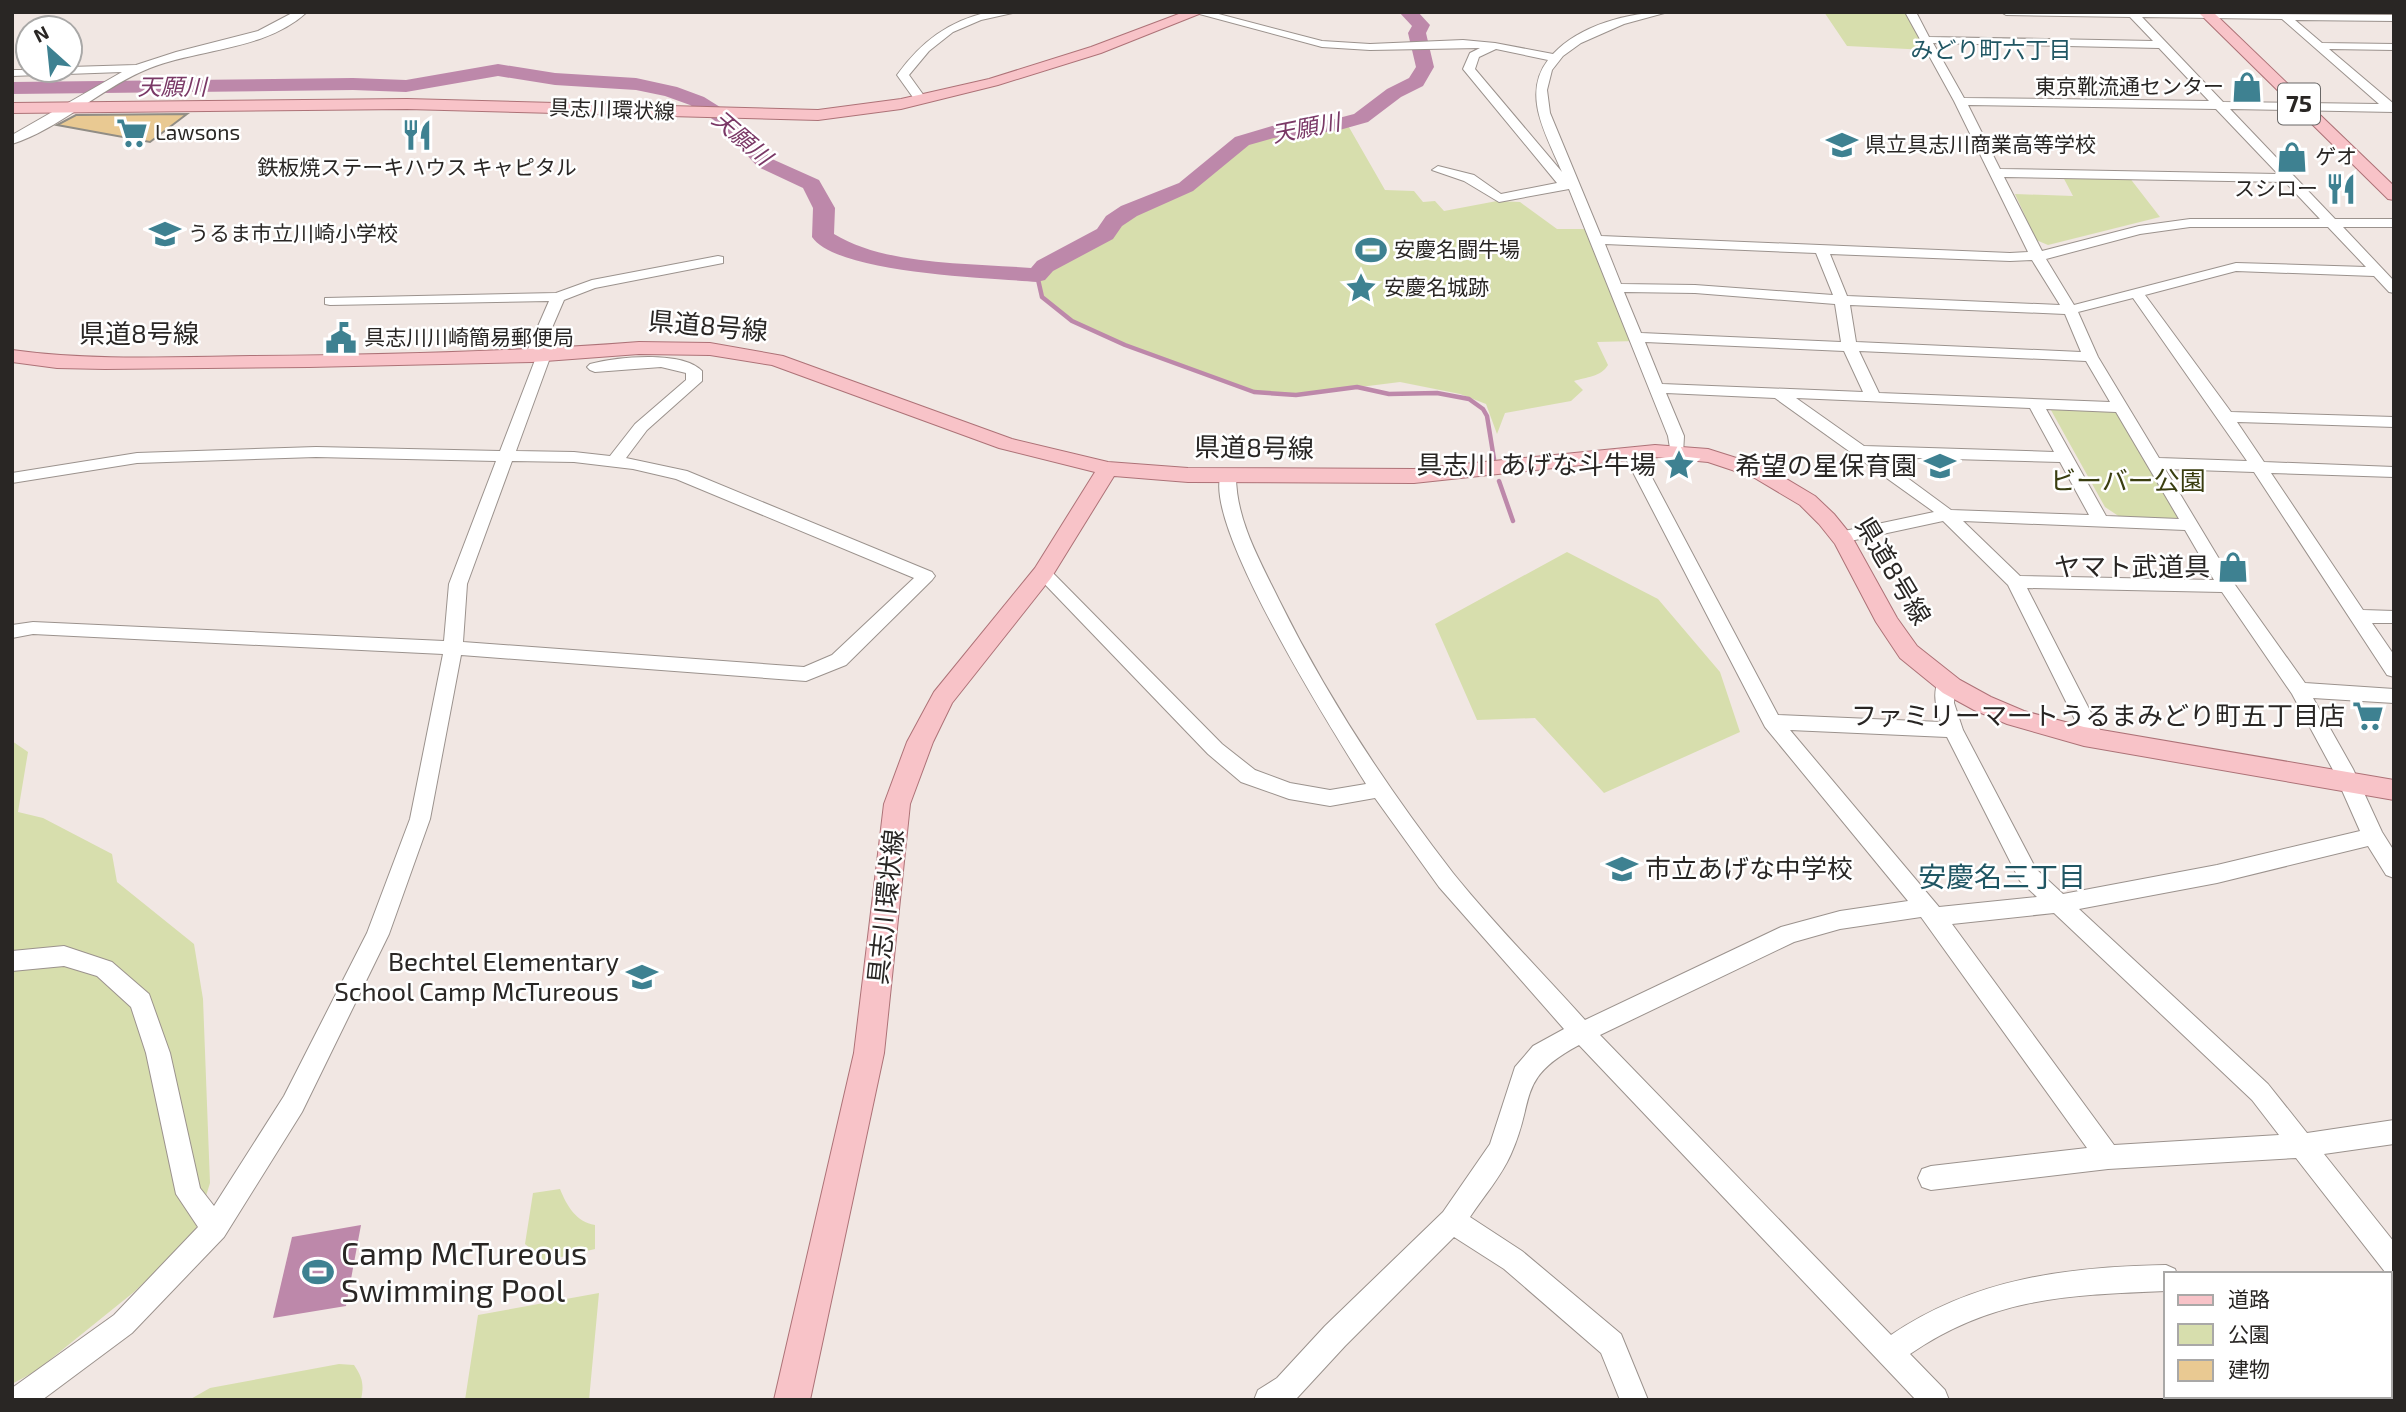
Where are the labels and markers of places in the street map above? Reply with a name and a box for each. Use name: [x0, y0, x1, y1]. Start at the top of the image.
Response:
shop icon: 東京靴流通センター: [2230, 70, 2264, 104]
place label: 東京靴流通センター: [2035, 73, 2224, 98]
supermarket icon: Lawsons: [115, 116, 149, 150]
restaurant icon: 鉄板焼ステーキハウス キャピタル: [400, 118, 434, 152]
place label: Lawsons: [155, 119, 240, 144]
school or university icon: 県立具志川商業高等学校: [1825, 128, 1859, 162]
place label: 県立具志川商業高等学校: [1865, 131, 2096, 156]
shop icon: ゲオ: [2275, 140, 2309, 174]
place label: ゲオ: [2315, 143, 2357, 168]
place label: 鉄板焼ステーキハウス キャピタル: [257, 154, 577, 179]
restaurant icon: スシロー: [2324, 172, 2358, 206]
place label: スシロー: [2234, 175, 2318, 200]
school or university icon: うるま市立川崎小学校: [148, 217, 182, 251]
place label: うるま市立川崎小学校: [188, 220, 398, 245]
sports icon: 安慶名闘牛場: [1354, 233, 1388, 267]
place label: 安慶名闘牛場: [1394, 236, 1520, 261]
place icon: 安慶名城跡: [1344, 271, 1378, 305]
place label: 安慶名城跡: [1384, 274, 1489, 299]
public building icon: 具志川川崎簡易郵便局: [324, 321, 358, 355]
place label: 具志川川崎簡易郵便局: [364, 324, 574, 349]
place label: 具志川 あげな斗牛場: [1416, 448, 1656, 479]
place icon: 具志川 あげな斗牛場: [1662, 448, 1696, 482]
place label: 希望の星保育園: [1735, 449, 1917, 480]
school or university icon: 希望の星保育園: [1923, 449, 1957, 483]
place label: ヤマト武道具: [2054, 550, 2210, 581]
shop icon: ヤマト武道具: [2216, 550, 2250, 584]
place label: ファミリーマートうるまみどり町五丁目店: [1851, 699, 2345, 730]
supermarket icon: ファミリーマートうるまみどり町五丁目店: [2351, 699, 2385, 733]
school or university icon: 市立あげな中学校: [1605, 852, 1639, 886]
place label: 市立あげな中学校: [1645, 852, 1853, 883]
place label: Bechtel Elementary School Camp McTureous: [334, 945, 619, 1006]
school or university icon: Bechtel Elementary School Camp McTureous: [625, 960, 659, 994]
place label: Camp McTureous Swimming Pool: [341, 1233, 587, 1308]
sports icon: Camp McTureous Swimming Pool: [301, 1255, 335, 1289]

